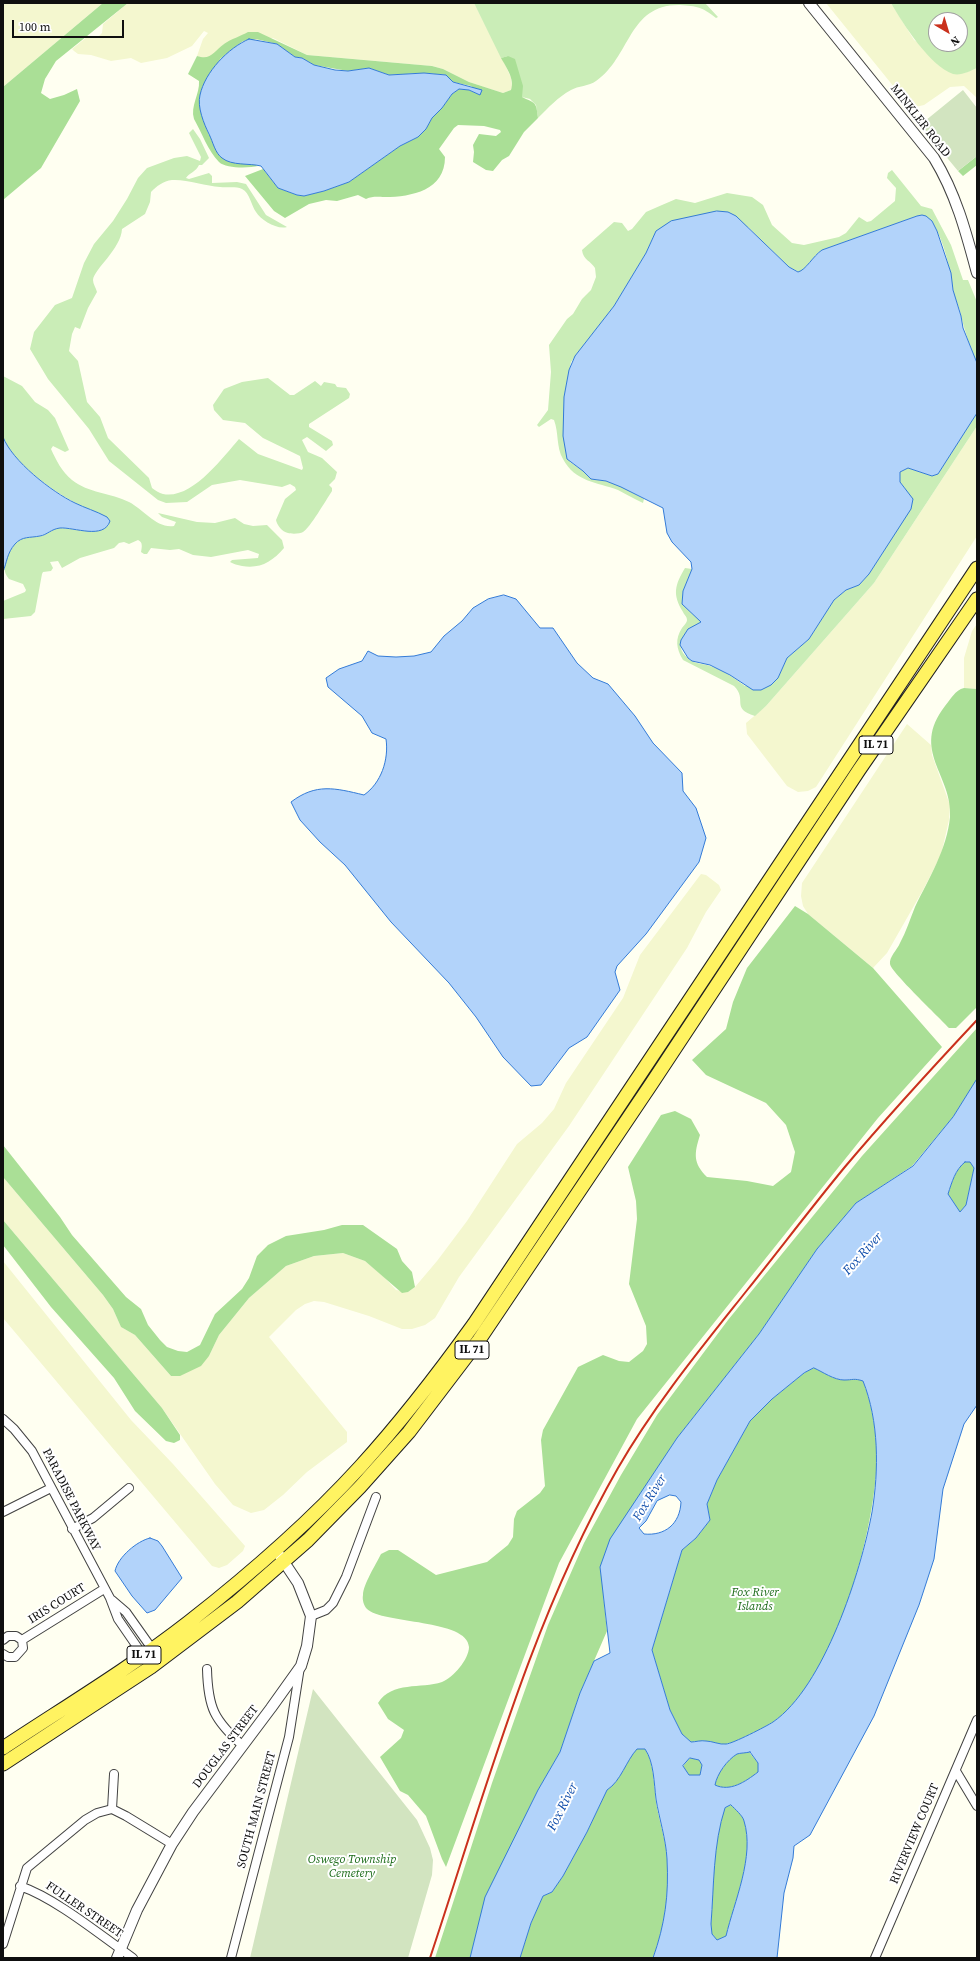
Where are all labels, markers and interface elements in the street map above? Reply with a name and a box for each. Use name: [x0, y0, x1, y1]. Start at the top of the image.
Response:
scale bar: [14, 12, 126, 38]
north arrow: [928, 12, 968, 52]
text: 100 m: [19, 19, 51, 35]
text: N: [947, 33, 963, 49]
street label: MINKLER ROAD: [887, 82, 953, 160]
road number: IL 71: [859, 736, 893, 754]
water label: Fox River: [840, 1230, 886, 1278]
road number: IL 71: [455, 1341, 489, 1359]
street label: PARADISE PARKWAY: [39, 1446, 103, 1554]
water label: Fox River: [630, 1472, 670, 1524]
street label: IRIS COURT: [26, 1581, 88, 1627]
park label: Fox River Islands: [731, 1586, 779, 1614]
road number: IL 71: [127, 1646, 161, 1664]
street label: DOUGLAS STREET: [190, 1703, 262, 1791]
street label: SOUTH MAIN STREET: [235, 1750, 279, 1870]
water label: Fox River: [544, 1780, 582, 1834]
street label: RIVERVIEW COURT: [887, 1782, 943, 1886]
park label: Oswego Township Cemetery: [308, 1853, 396, 1881]
street label: FULLER STREET: [43, 1879, 125, 1941]

